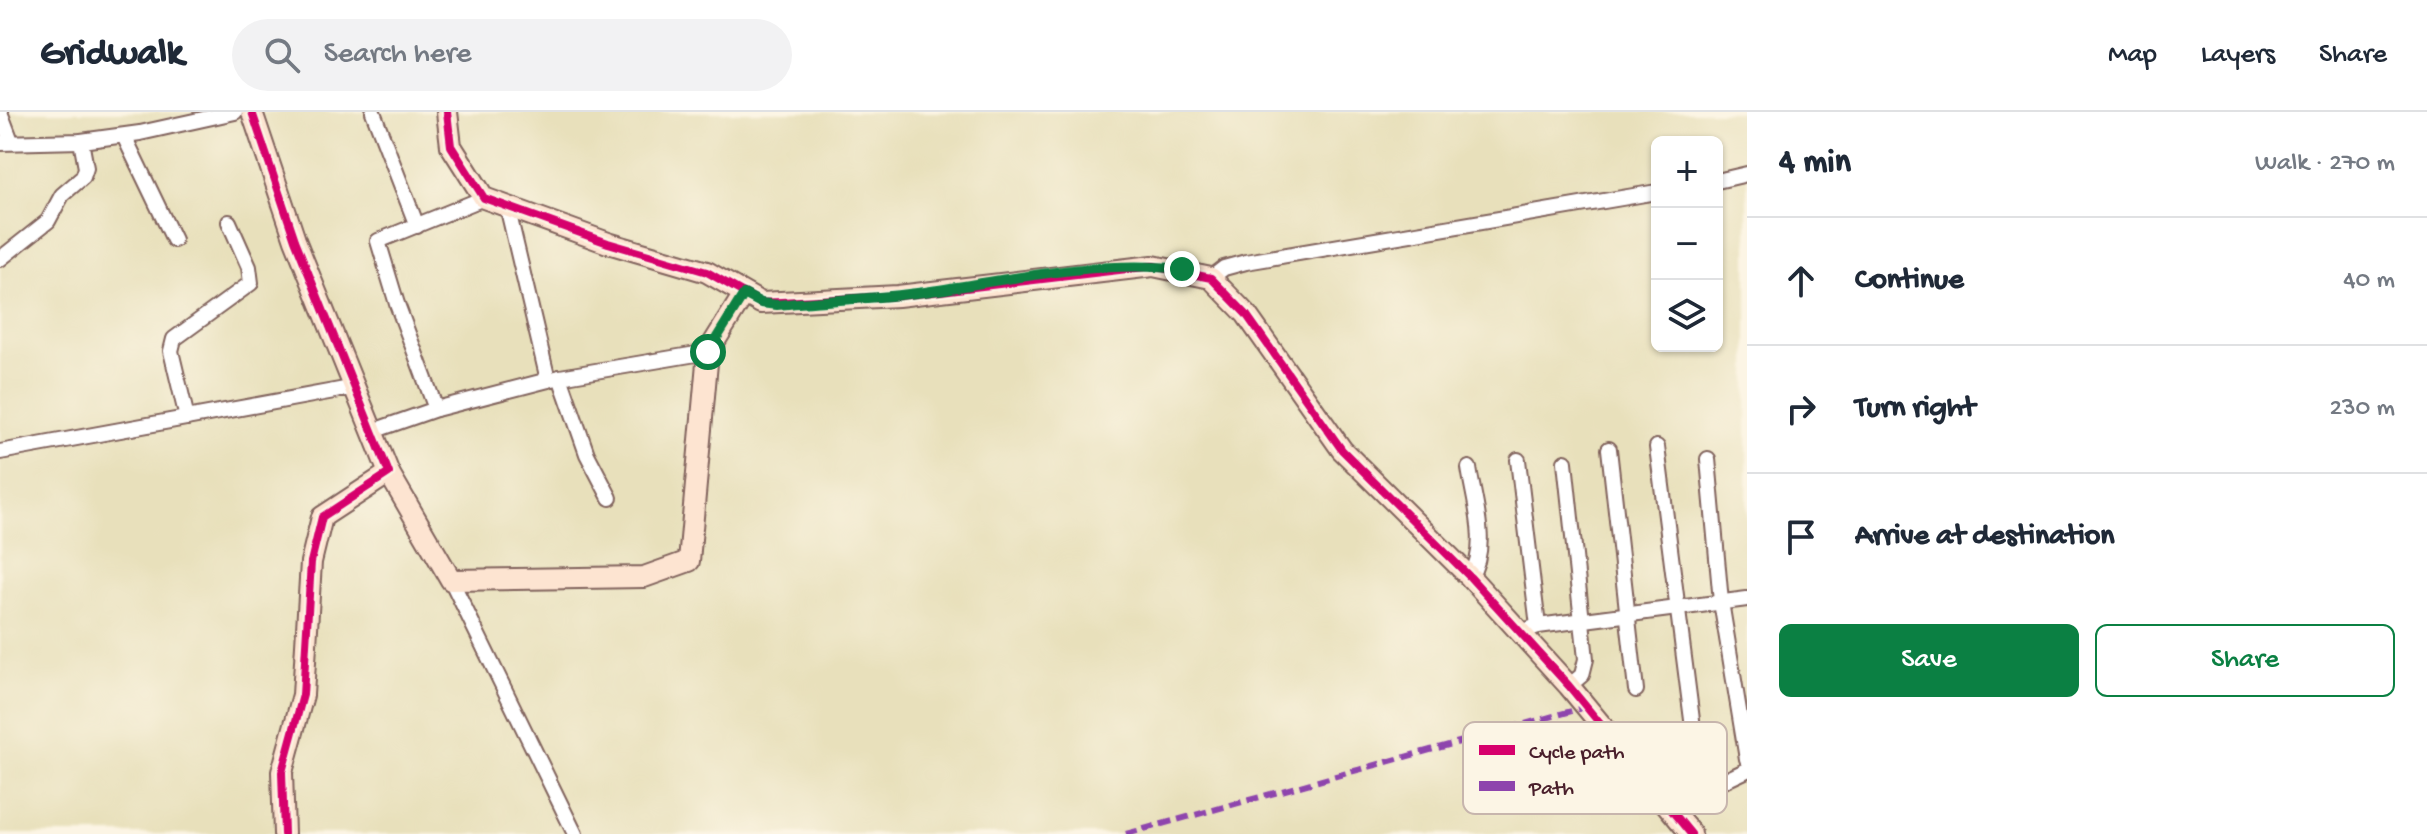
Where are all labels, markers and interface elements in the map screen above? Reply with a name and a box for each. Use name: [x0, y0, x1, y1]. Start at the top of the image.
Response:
search box: [232, 19, 792, 91]
text: Gridwalk: [40, 33, 184, 77]
icon: search: [260, 33, 304, 77]
text: Search here: [324, 38, 472, 73]
text: Map: [2108, 39, 2157, 72]
text: Layers: [2201, 39, 2275, 72]
text: Share: [2319, 39, 2387, 72]
map controls: [1651, 136, 1723, 352]
button: +: [1651, 136, 1723, 208]
text: 4 min: [1779, 144, 1851, 184]
text: Walk · 270 m: [2255, 149, 2395, 180]
button: −: [1651, 208, 1723, 280]
route end: [1164, 251, 1200, 287]
icon: ahead: [1779, 259, 1823, 303]
text: Continue: [1855, 264, 1964, 299]
text: 40 m: [2343, 266, 2395, 297]
button: layers: [1651, 280, 1723, 352]
route start: [690, 334, 726, 370]
icon: right: [1779, 387, 1823, 431]
text: Turn right: [1855, 392, 1975, 427]
text: 230 m: [2329, 394, 2395, 425]
icon: arrive: [1779, 515, 1823, 559]
text: Arrive at destination: [1855, 520, 2115, 555]
button: Save: [1779, 624, 2079, 697]
button: Share: [2095, 624, 2395, 697]
legend: [1463, 722, 1727, 814]
text: Cycle path: [1529, 741, 1625, 767]
text: Path: [1528, 777, 1574, 803]

